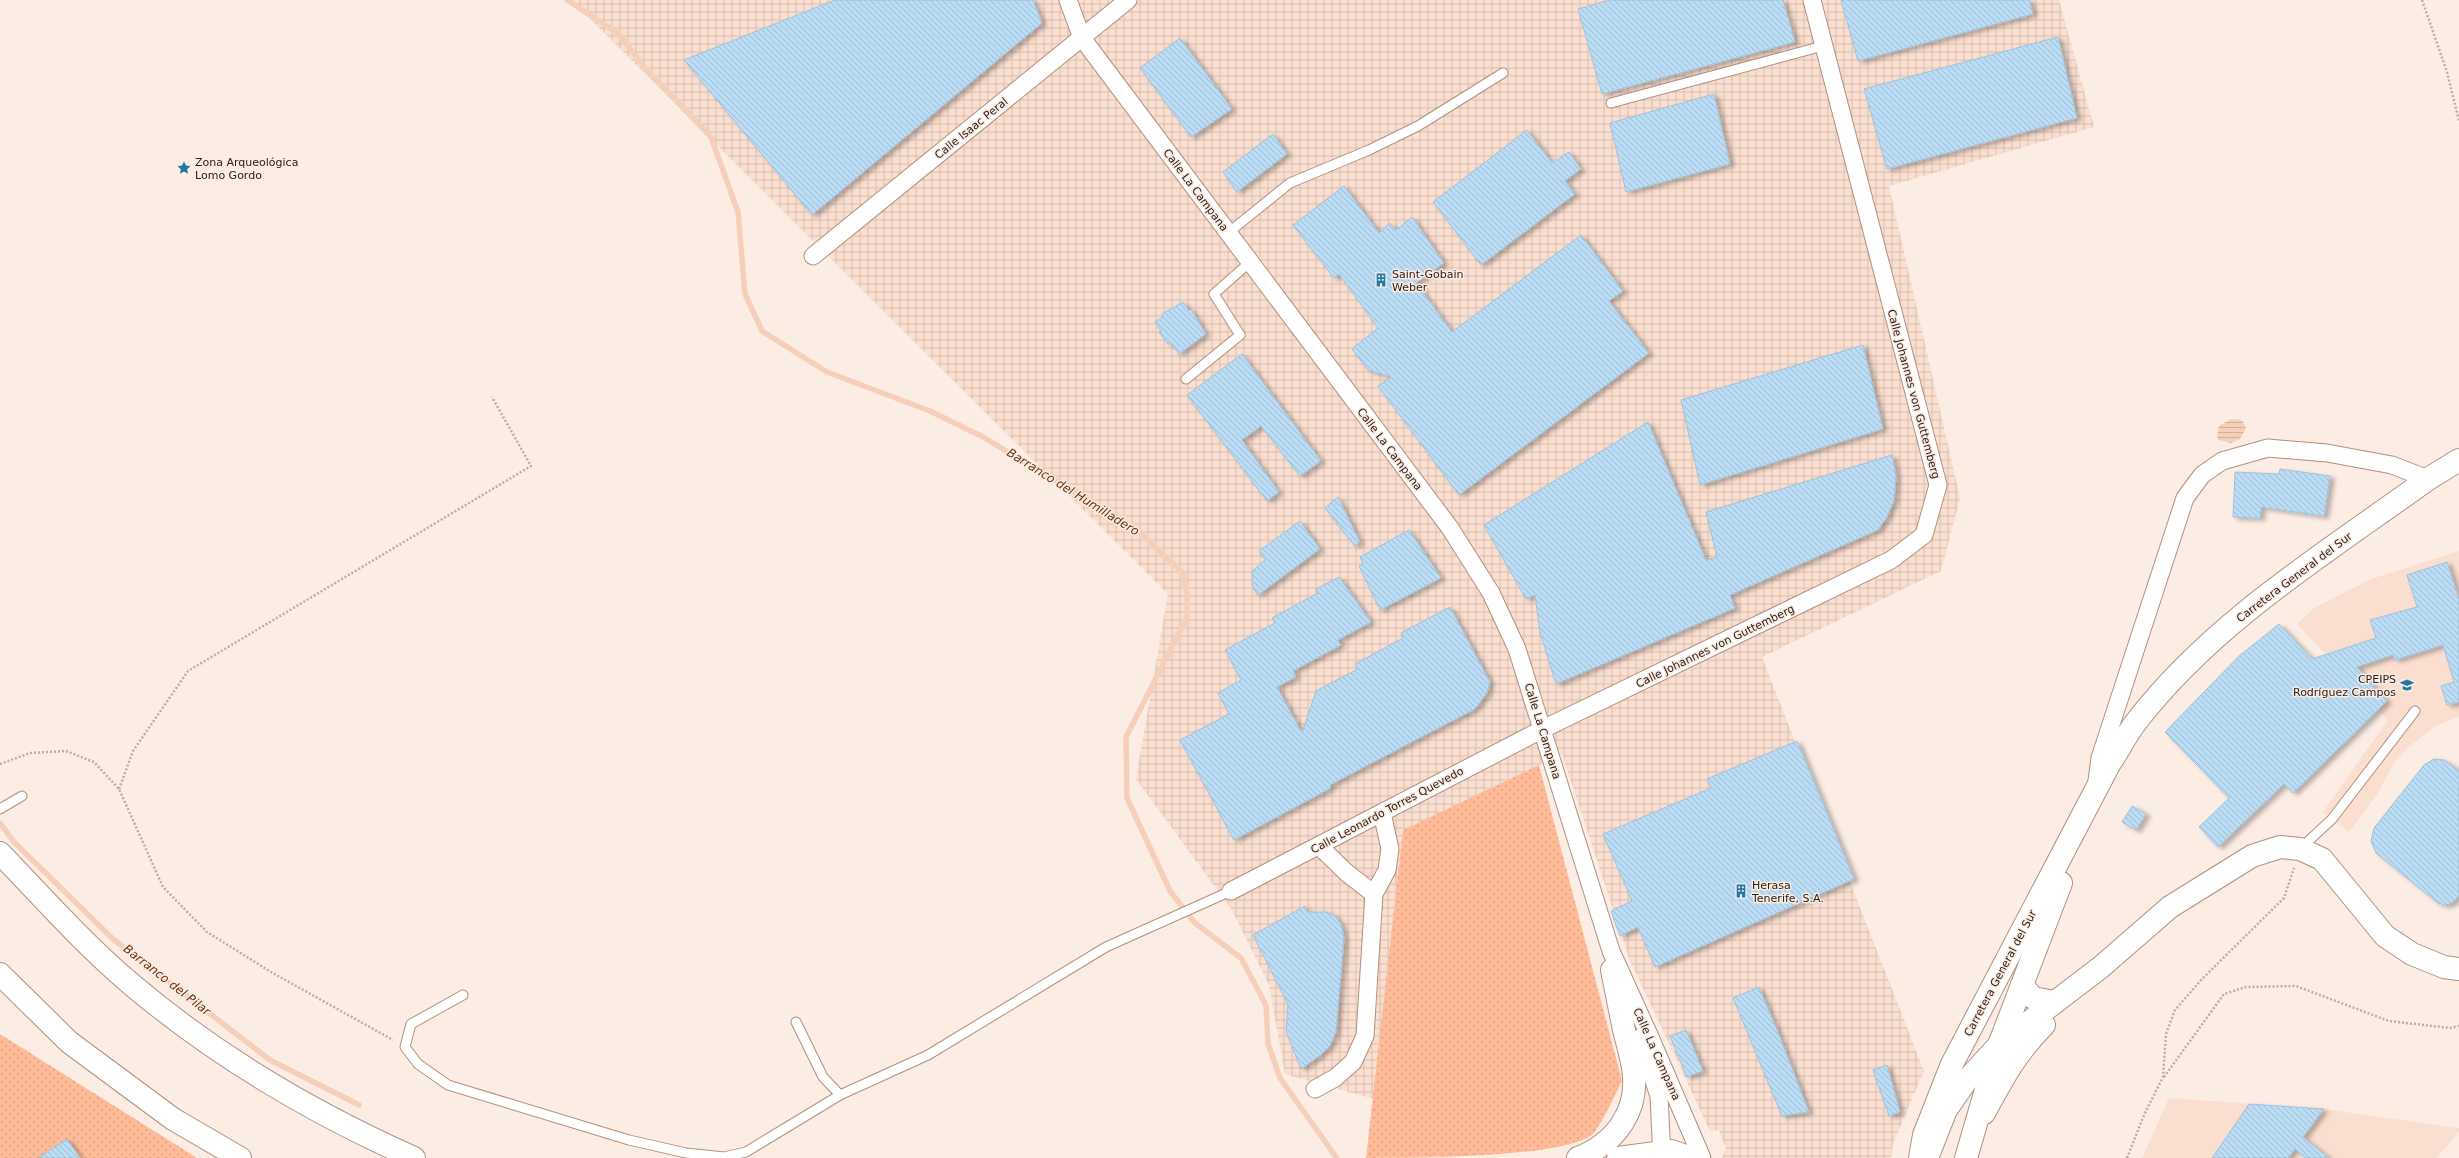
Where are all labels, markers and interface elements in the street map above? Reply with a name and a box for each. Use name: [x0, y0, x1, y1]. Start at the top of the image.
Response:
street label: Calle Isaac Peral: [932, 95, 1010, 162]
street label: Calle La Campana: [1160, 147, 1231, 234]
place label: Zona Arqueológica Lomo Gordo: [195, 156, 298, 182]
place icon: Zona Arqueológica Lomo Gordo: [176, 160, 192, 176]
place label: Saint-Gobain Weber: [1392, 268, 1463, 294]
building icon: Saint-Gobain Weber: [1373, 272, 1389, 288]
street label: Calle Johannes von Guttemberg: [1885, 308, 1942, 480]
street label: Calle La Campana: [1354, 406, 1425, 493]
water label: Barranco del Humilladero: [1004, 445, 1142, 539]
street label: Carretera General del Sur: [2234, 529, 2355, 625]
street label: Calle Johannes von Guttemberg: [1634, 602, 1797, 691]
place label: CPEIPS Rodríguez Campos: [2293, 673, 2396, 699]
school or university icon: CPEIPS Rodríguez Campos: [2399, 677, 2415, 693]
street label: Calle La Campana: [1522, 682, 1563, 781]
street label: Calle Leonardo Torres Quevedo: [1309, 764, 1466, 856]
place label: Herasa Tenerife, S.A.: [1751, 879, 1824, 905]
building icon: Herasa Tenerife, S.A.: [1733, 883, 1749, 899]
street label: Carretera General del Sur: [1962, 907, 2040, 1039]
water label: Barranco del Pilar: [121, 942, 214, 1019]
street label: Calle La Campana: [1630, 1006, 1683, 1102]

